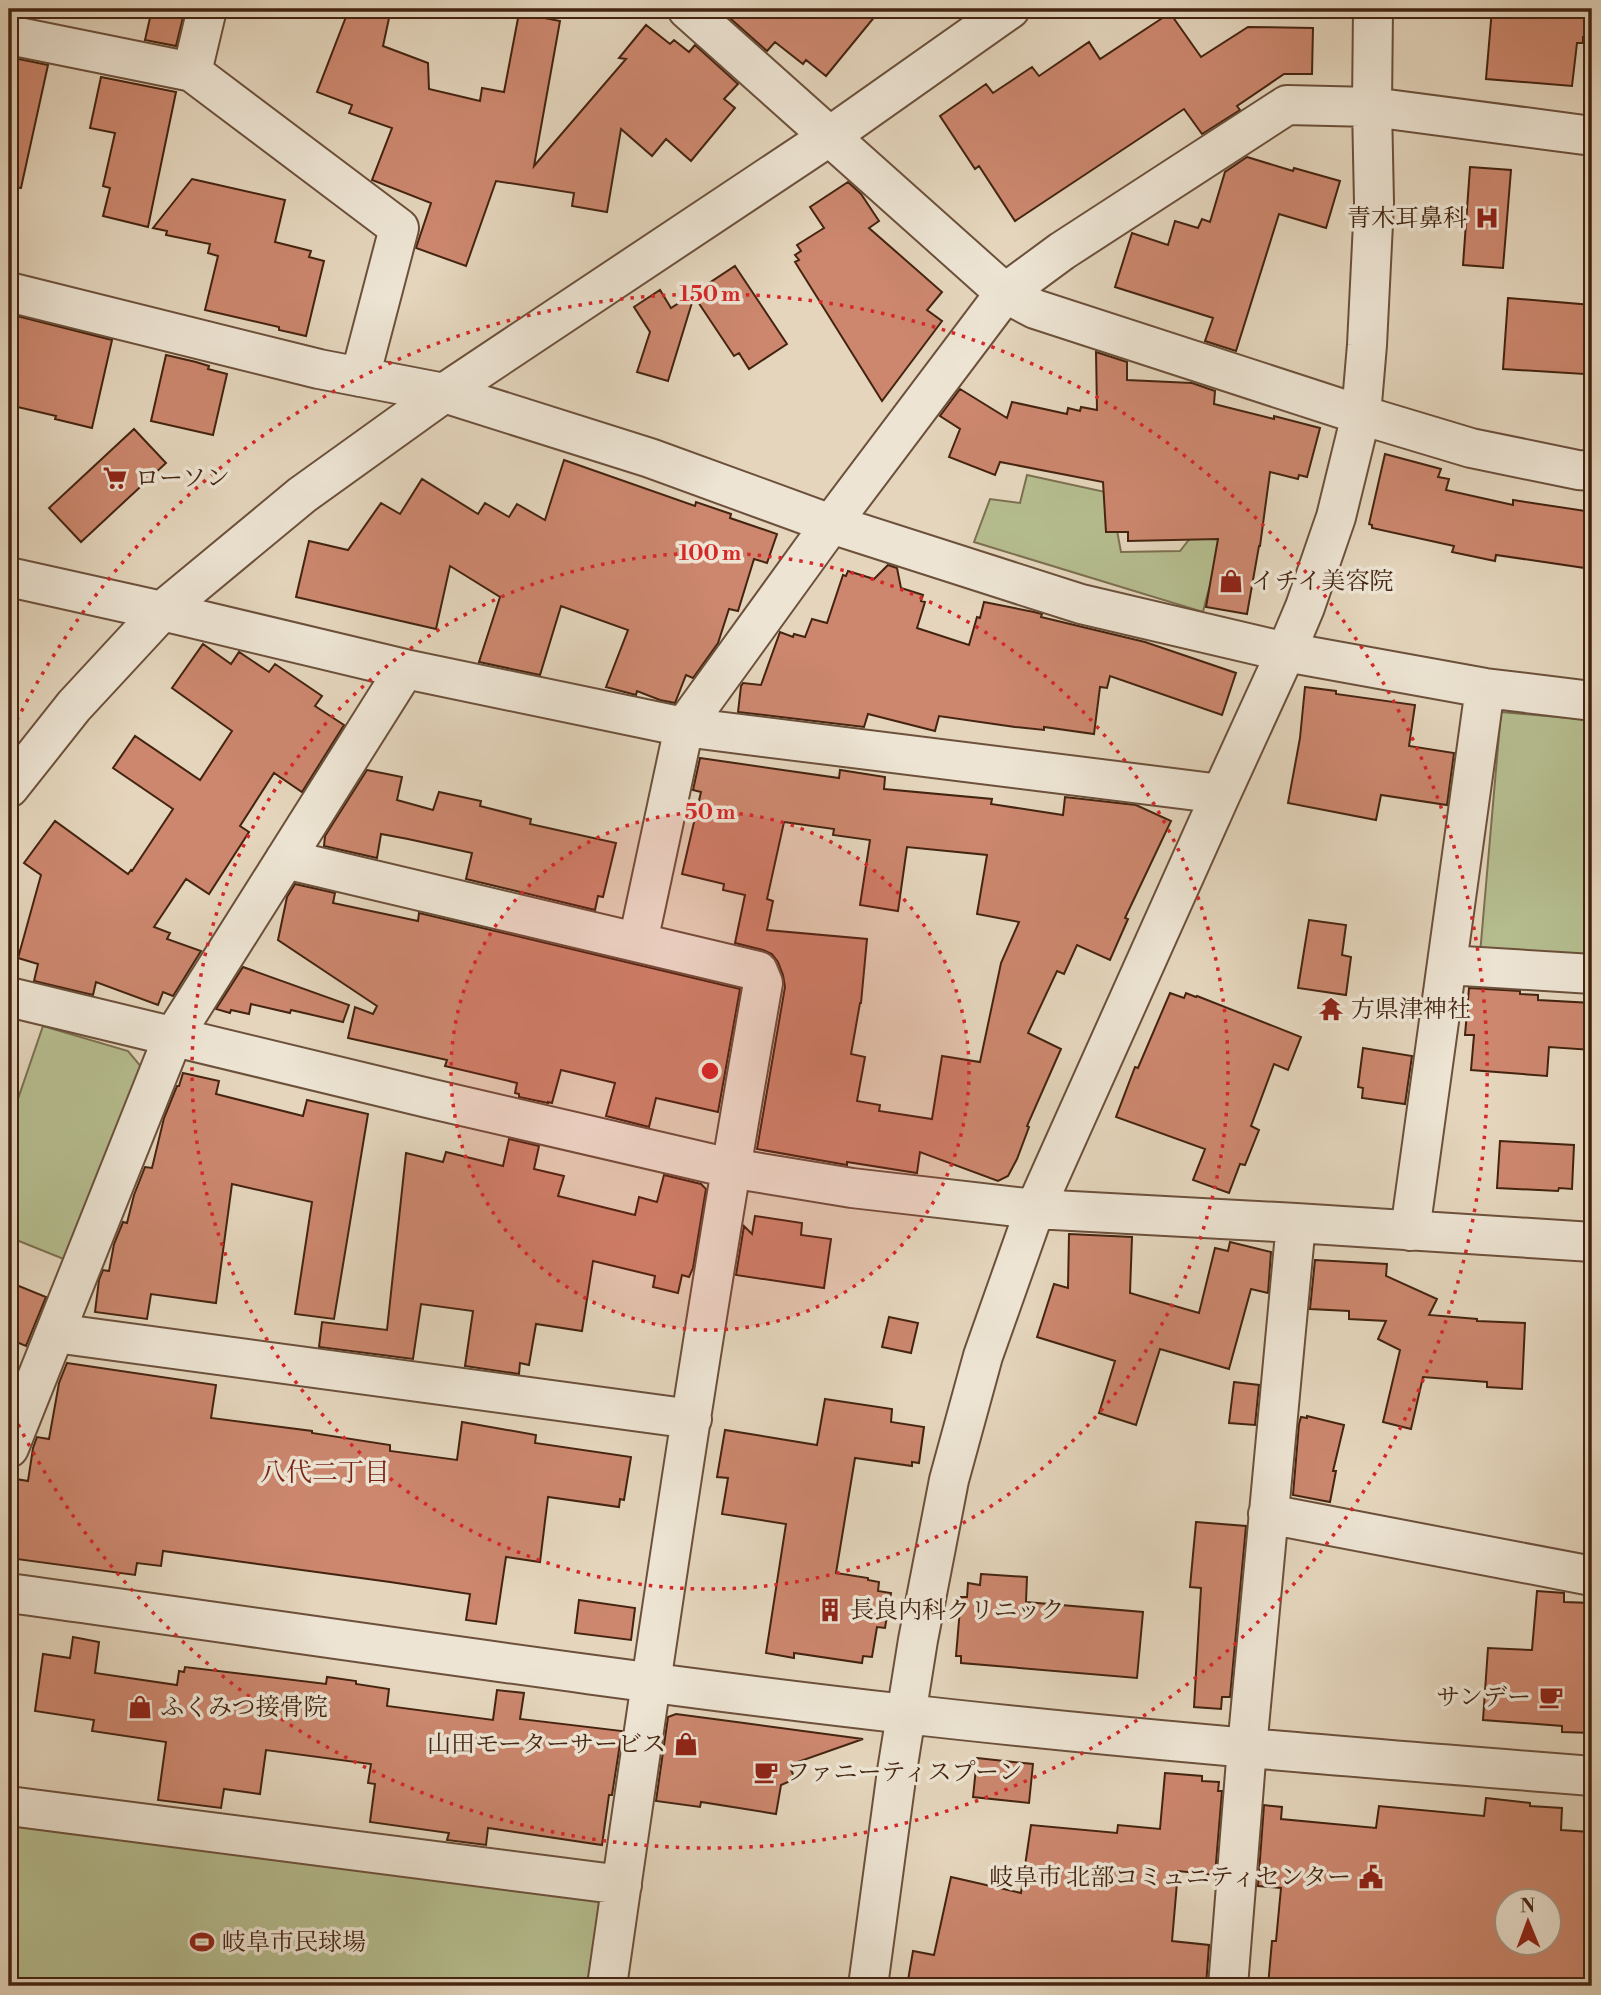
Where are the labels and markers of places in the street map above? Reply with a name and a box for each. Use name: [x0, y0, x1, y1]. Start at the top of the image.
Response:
place label: 青木耳鼻科: [1347, 204, 1467, 234]
hospital icon: 青木耳鼻科: [1473, 204, 1501, 232]
supermarket icon: ローソン: [101, 464, 129, 492]
place label: ローソン: [135, 464, 230, 494]
shop icon: イチイ美容院: [1217, 567, 1245, 595]
place label: イチイ美容院: [1251, 567, 1393, 597]
temple icon: 方県津神社: [1317, 995, 1345, 1023]
place label: 方県津神社: [1351, 995, 1471, 1025]
centre of rings: [698, 1059, 722, 1083]
building icon: 長良内科クリニック: [816, 1596, 844, 1624]
place label: 長良内科クリニック: [850, 1596, 1065, 1626]
place label: サンデー: [1436, 1683, 1531, 1713]
cafe icon: サンデー: [1537, 1683, 1565, 1711]
shop icon: ふくみつ接骨院: [126, 1693, 154, 1721]
place label: ふくみつ接骨院: [160, 1693, 328, 1723]
place label: 山田モーターサービス: [427, 1730, 666, 1760]
shop icon: 山田モーターサービス: [672, 1730, 700, 1758]
cafe icon: ファニーティスプーン: [752, 1758, 780, 1786]
place label: ファニーティスプーン: [786, 1758, 1022, 1788]
place label: 岐阜市 北部コミュニティセンター: [989, 1863, 1351, 1893]
public building icon: 岐阜市 北部コミュニティセンター: [1357, 1863, 1385, 1891]
sports icon: 岐阜市民球場: [188, 1928, 216, 1956]
place label: 岐阜市民球場: [222, 1928, 366, 1958]

